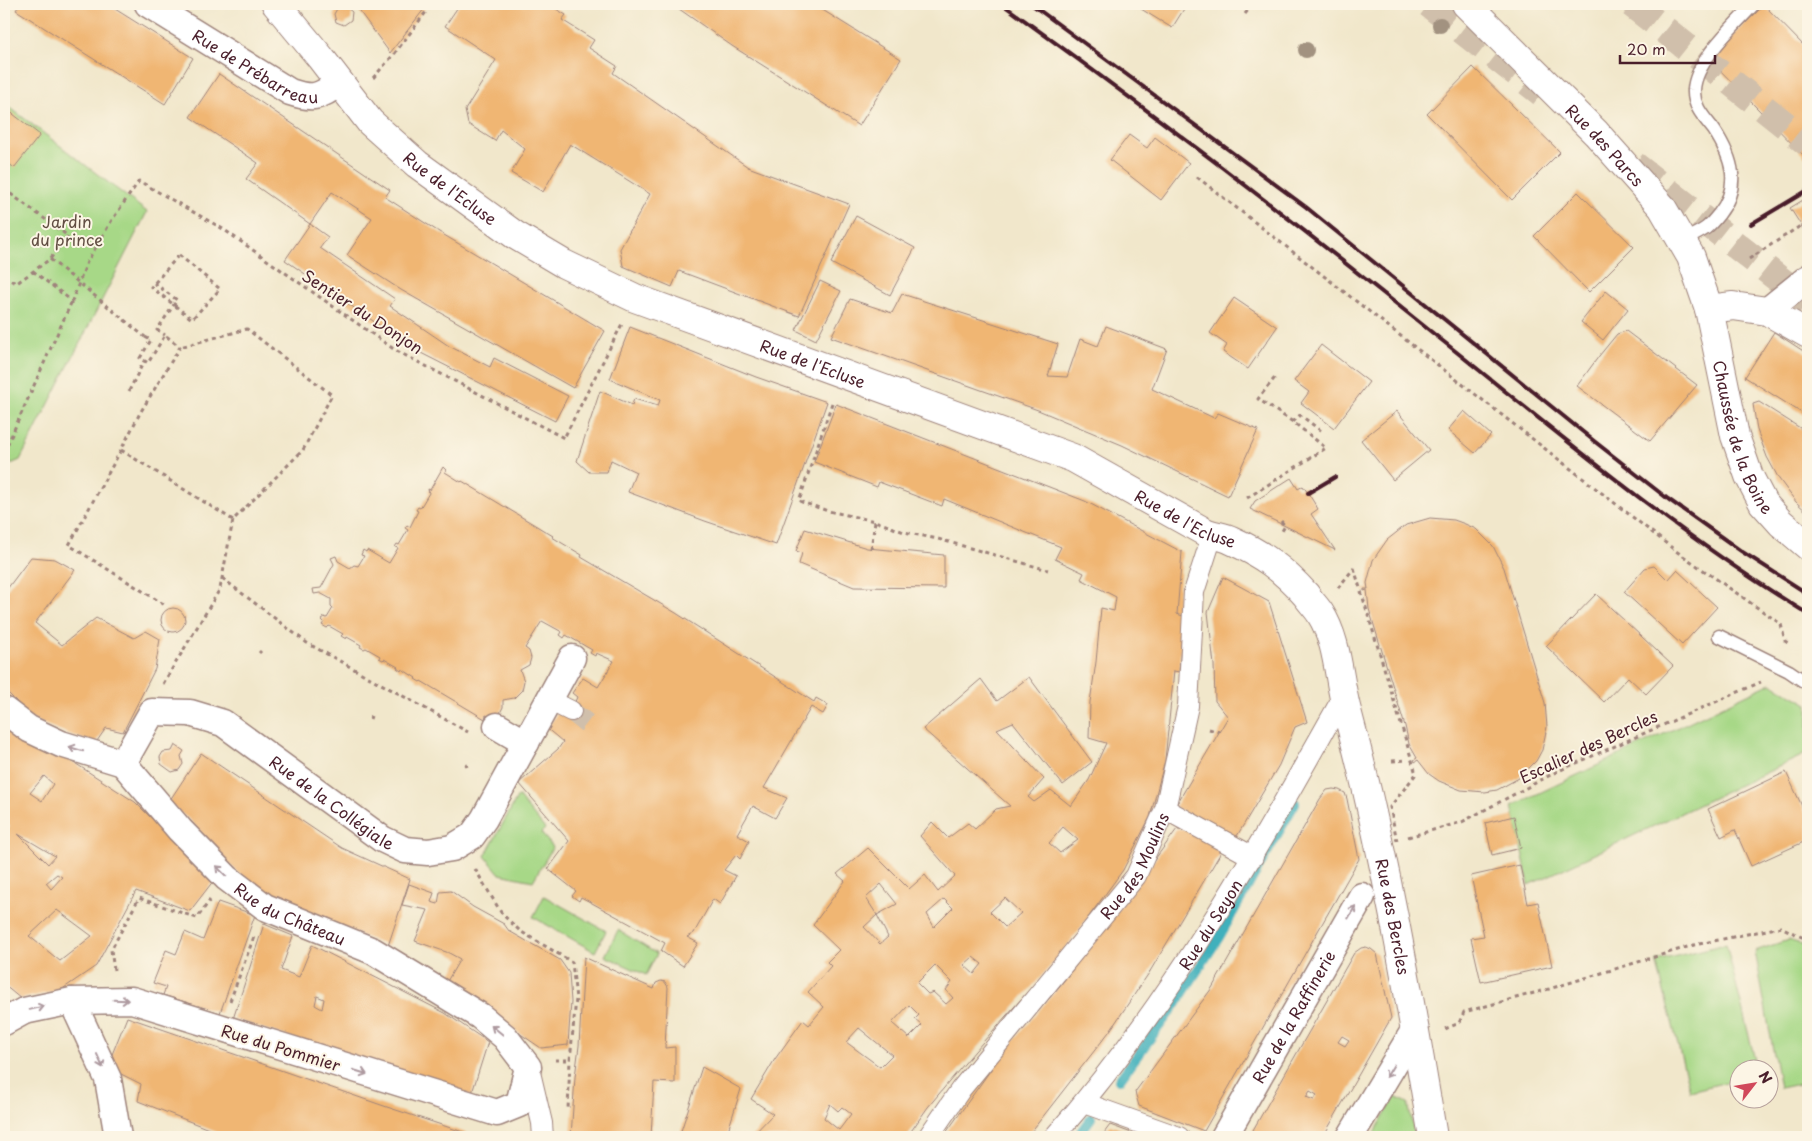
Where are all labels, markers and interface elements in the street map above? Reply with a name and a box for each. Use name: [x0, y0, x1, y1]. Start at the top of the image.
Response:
street label: Rue de Prébarreau: [188, 23, 319, 109]
scale bar: [1620, 32, 1714, 64]
text: 20 m: [1627, 37, 1666, 60]
street label: Rue des Parcs: [1561, 98, 1650, 191]
street label: Rue de l'Ecluse: [398, 146, 502, 230]
park label: Jardin du prince: [31, 209, 103, 251]
street label: Sentier du Donjon: [298, 263, 428, 359]
street label: Rue de l'Ecluse: [757, 333, 869, 393]
street label: Chaussée de la Boine: [1708, 358, 1779, 519]
street label: Rue de l'Ecluse: [1131, 483, 1241, 553]
street label: Escalier des Bercles: [1515, 703, 1661, 789]
one-way arrow: [68, 743, 84, 753]
street label: Rue de la Collégiale: [265, 749, 398, 855]
street label: Rue des Moulins: [1094, 809, 1174, 924]
street label: Rue des Bercles: [1370, 856, 1417, 977]
one-way arrow: [215, 865, 227, 878]
street label: Rue du Seyon: [1172, 874, 1248, 974]
street label: Rue du Château: [230, 876, 349, 951]
one-way arrow: [1348, 906, 1358, 920]
street label: Rue de la Raffinerie: [1246, 946, 1341, 1087]
one-way arrow: [112, 995, 129, 1005]
one-way arrow: [29, 1003, 45, 1013]
street label: Rue du Pommier: [219, 1018, 344, 1077]
one-way arrow: [491, 1024, 504, 1035]
one-way arrow: [95, 1053, 105, 1068]
north arrow: [1730, 1058, 1780, 1108]
one-way arrow: [1385, 1064, 1395, 1078]
one-way arrow: [352, 1067, 368, 1077]
text: N: [1754, 1067, 1777, 1087]

